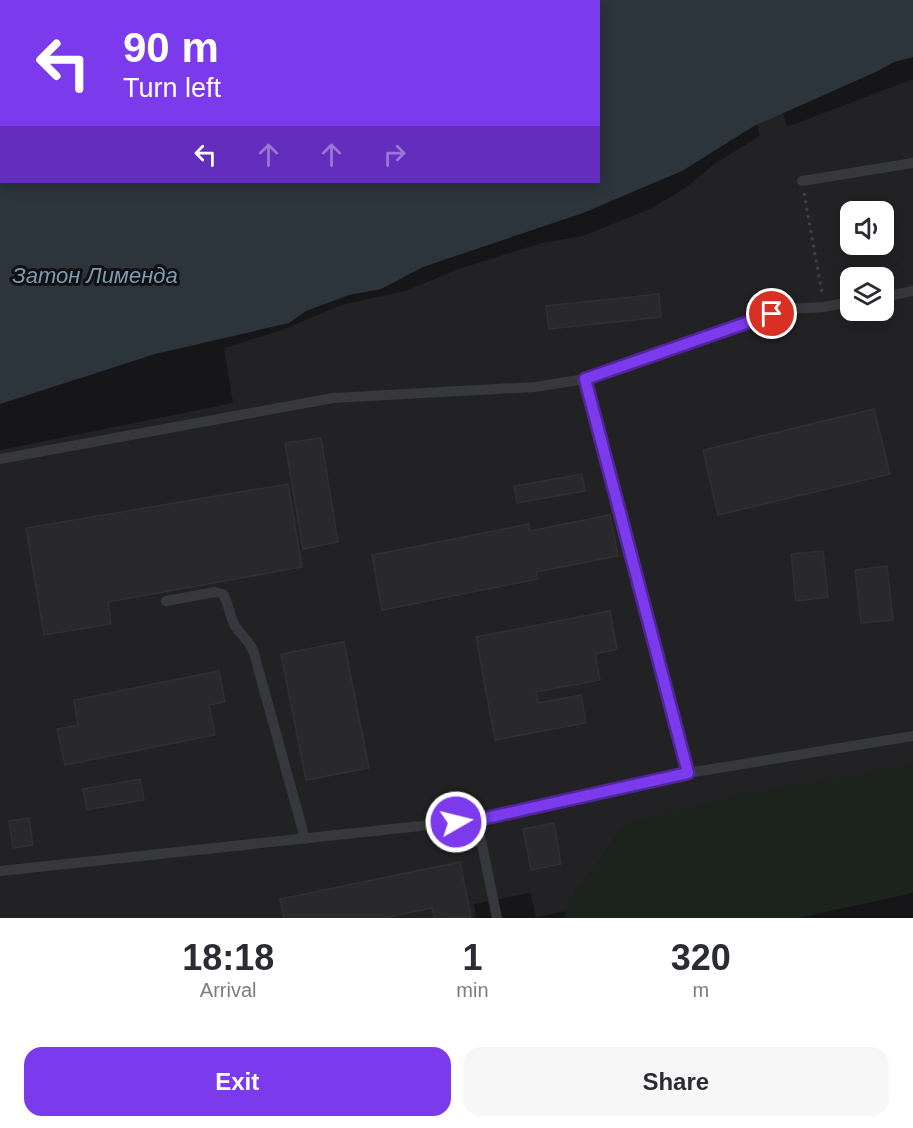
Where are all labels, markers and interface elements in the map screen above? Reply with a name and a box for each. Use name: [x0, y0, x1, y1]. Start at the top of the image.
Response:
icon: left: [24, 24, 102, 102]
text: 90 m: [123, 24, 219, 71]
text: Turn left: [123, 73, 221, 103]
icon: left: [189, 138, 222, 171]
icon: ahead: [252, 138, 285, 171]
icon: ahead: [315, 138, 348, 171]
icon: right: [378, 138, 411, 171]
map controls: [840, 201, 894, 321]
button: sound: [840, 201, 894, 255]
water label: Затон Лименда: [12, 263, 178, 288]
button: layers: [840, 267, 894, 321]
pin: [746, 288, 797, 339]
icon: arrive: [755, 297, 788, 330]
position arrow: [424, 790, 488, 854]
text: 18:18: [182, 937, 274, 978]
text: 1: [462, 937, 482, 978]
text: 320: [671, 937, 731, 978]
text: Arrival: [200, 979, 257, 1001]
text: min: [456, 979, 489, 1001]
text: m: [692, 979, 709, 1001]
button: Exit: [24, 1047, 451, 1116]
button: Share: [463, 1047, 889, 1116]

